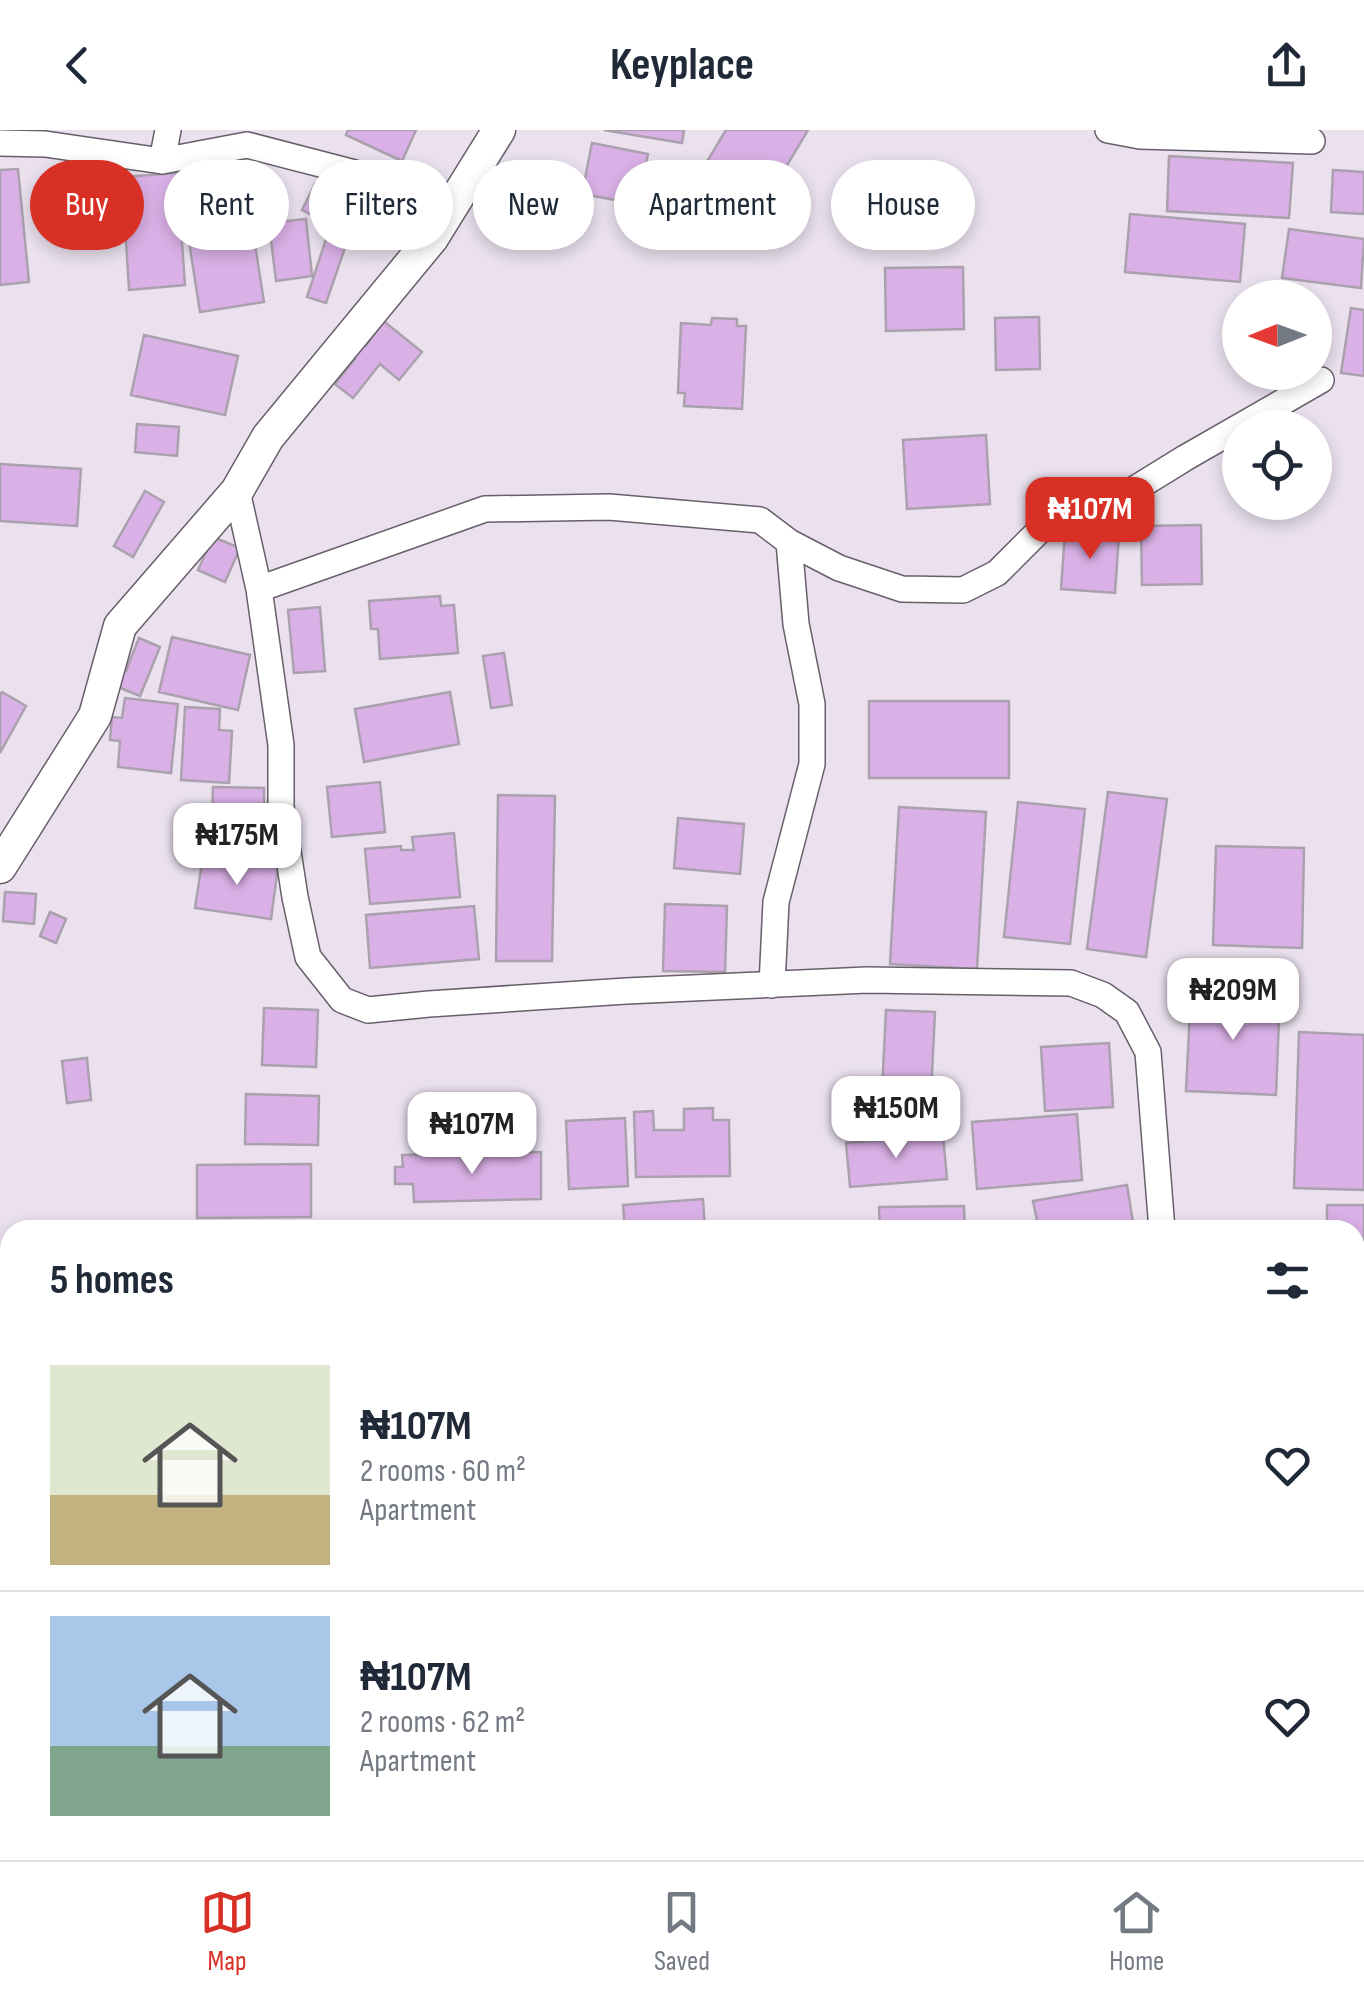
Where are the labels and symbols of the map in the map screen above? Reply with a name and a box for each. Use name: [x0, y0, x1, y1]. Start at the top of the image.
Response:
north arrow: [1222, 280, 1332, 390]
pin: ₦107M: [1020, 477, 1160, 562]
pin: ₦175M: [167, 803, 307, 888]
pin: ₦209M: [1163, 958, 1303, 1043]
pin: ₦150M: [826, 1076, 966, 1161]
pin: ₦107M: [402, 1092, 542, 1177]

